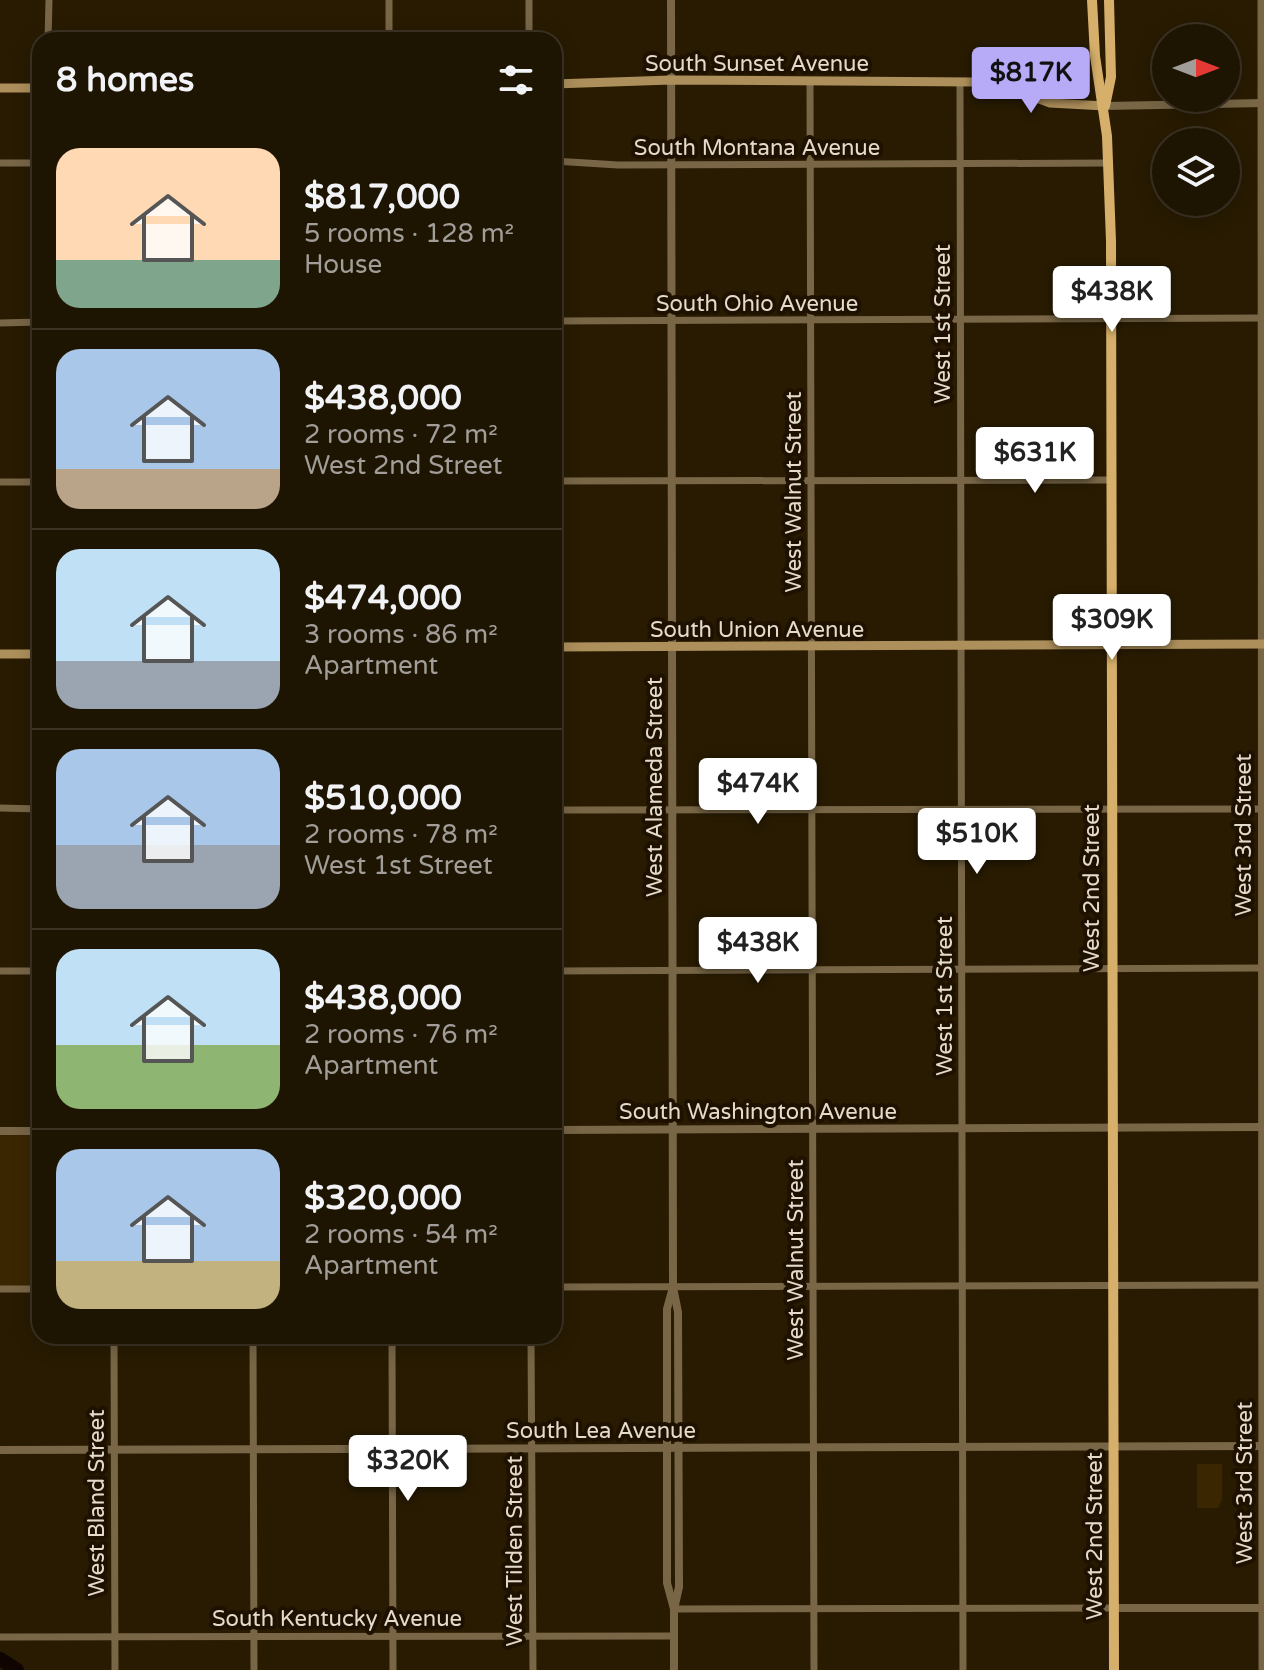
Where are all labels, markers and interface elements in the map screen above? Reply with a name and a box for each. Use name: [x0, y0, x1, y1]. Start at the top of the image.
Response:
north arrow: [1152, 24, 1240, 112]
map controls: [1152, 24, 1240, 216]
pin: $817K: [975, 47, 1087, 115]
street label: South Sunset Avenue: [645, 51, 869, 77]
text: $817K: [990, 57, 1072, 88]
icon: filters: [494, 58, 538, 102]
text: 8 homes: [56, 60, 194, 101]
button: layers: [1152, 128, 1240, 216]
street label: South Montana Avenue: [634, 135, 880, 161]
text: $817,000: [304, 177, 460, 218]
icon: home: [120, 180, 216, 276]
text: 5 rooms · 128 m²: [304, 218, 514, 249]
street label: West 1st Street: [930, 244, 956, 404]
text: House: [304, 249, 382, 280]
pin: $438K: [1056, 266, 1168, 334]
text: $438K: [1071, 276, 1153, 307]
street label: South Ohio Avenue: [656, 291, 858, 317]
text: $438,000: [304, 378, 462, 419]
icon: home: [120, 381, 216, 477]
street label: West Walnut Street: [781, 391, 807, 593]
text: 2 rooms · 72 m²: [304, 419, 498, 450]
pin: $631K: [979, 427, 1091, 495]
text: $631K: [994, 437, 1076, 468]
text: West 2nd Street: [304, 450, 503, 481]
text: $474,000: [304, 578, 462, 619]
icon: home: [120, 581, 216, 677]
pin: $309K: [1056, 594, 1168, 662]
text: $309K: [1071, 604, 1153, 635]
street label: South Union Avenue: [650, 617, 864, 643]
text: 3 rooms · 86 m²: [304, 619, 498, 650]
text: Apartment: [304, 650, 438, 681]
street label: West Alameda Street: [642, 677, 668, 897]
street label: West 3rd Street: [1231, 754, 1257, 916]
pin: $474K: [702, 758, 814, 826]
text: $474K: [717, 768, 799, 799]
text: $510,000: [304, 778, 462, 819]
icon: home: [120, 781, 216, 877]
street label: West 2nd Street: [1079, 804, 1105, 972]
pin: $510K: [921, 808, 1033, 876]
text: $510K: [936, 818, 1018, 849]
text: 2 rooms · 78 m²: [304, 819, 498, 850]
text: West 1st Street: [304, 850, 493, 881]
street label: West 1st Street: [932, 916, 958, 1076]
pin: $438K: [702, 917, 814, 985]
text: $438K: [717, 927, 799, 958]
text: $438,000: [304, 978, 462, 1019]
icon: home: [120, 981, 216, 1077]
text: 2 rooms · 76 m²: [304, 1019, 498, 1050]
text: Apartment: [304, 1050, 438, 1081]
street label: South Washington Avenue: [619, 1099, 897, 1125]
street label: West Walnut Street: [783, 1159, 809, 1361]
text: $320,000: [304, 1178, 462, 1219]
icon: home: [120, 1181, 216, 1277]
text: 2 rooms · 54 m²: [304, 1219, 498, 1250]
text: Apartment: [304, 1250, 438, 1281]
street label: West 3rd Street: [1232, 1402, 1258, 1564]
street label: West Bland Street: [84, 1409, 110, 1597]
street label: South Lea Avenue: [506, 1418, 696, 1444]
pin: $320K: [352, 1435, 464, 1503]
text: $320K: [367, 1445, 449, 1476]
street label: West 2nd Street: [1082, 1452, 1108, 1620]
street label: West Tilden Street: [502, 1456, 528, 1646]
street label: South Kentucky Avenue: [212, 1606, 462, 1632]

